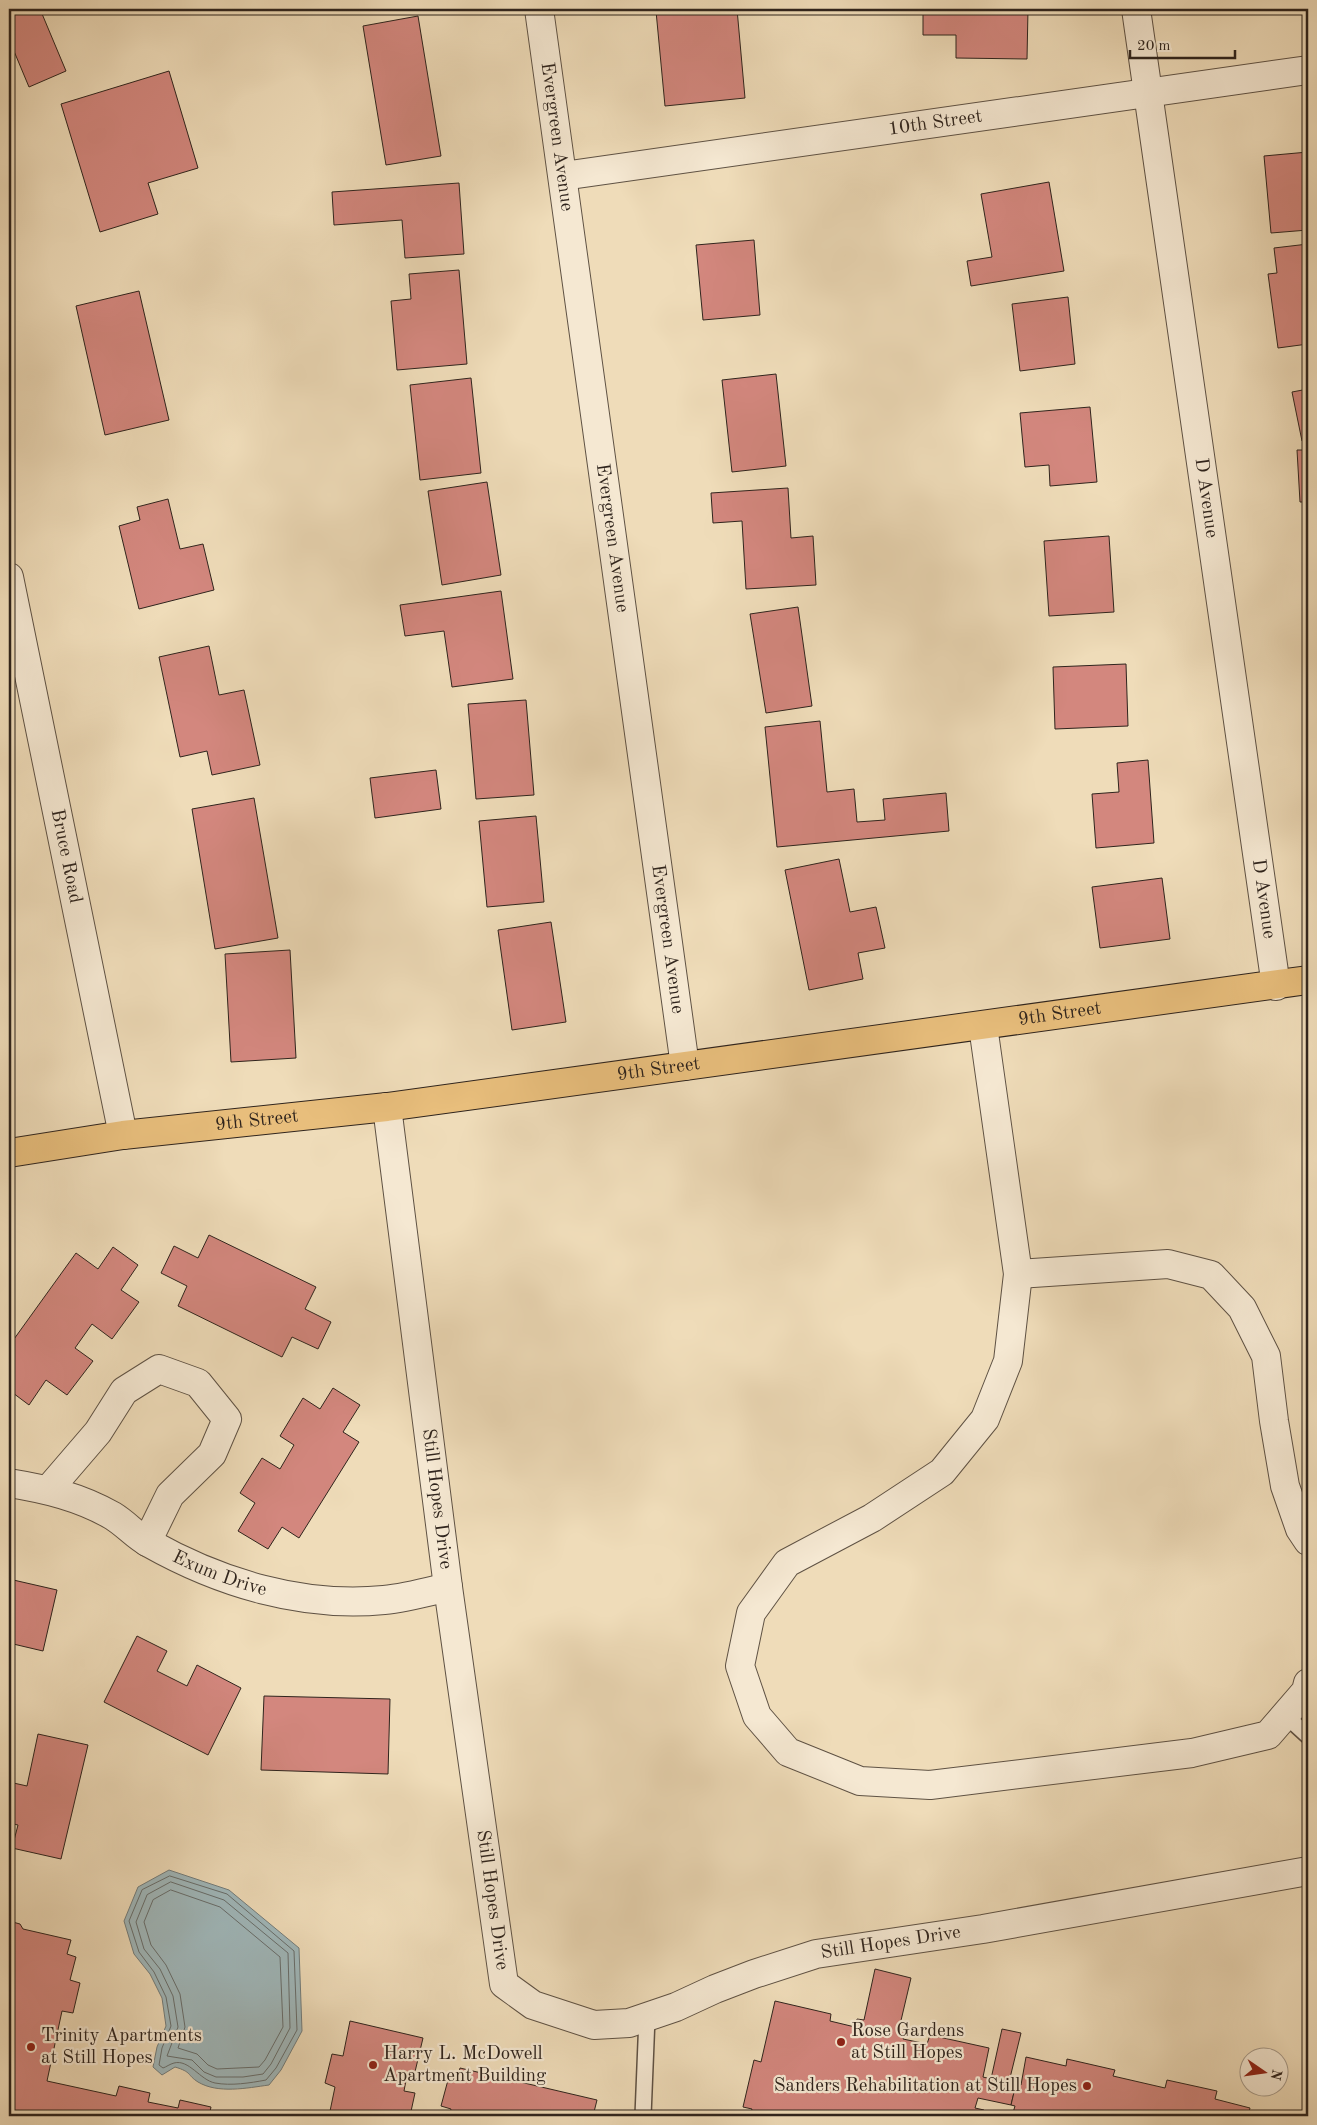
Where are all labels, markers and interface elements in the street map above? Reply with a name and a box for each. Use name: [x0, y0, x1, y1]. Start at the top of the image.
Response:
scale bar: [1130, 28, 1234, 60]
text: 20 m: [1137, 39, 1171, 54]
street label: Evergreen Avenue: [537, 61, 576, 213]
street label: 10th Street: [887, 107, 984, 139]
street label: D Avenue: [1191, 457, 1221, 539]
street label: Evergreen Avenue: [592, 462, 632, 614]
street label: Bruce Road: [47, 807, 85, 905]
street label: D Avenue: [1248, 858, 1279, 940]
street label: Evergreen Avenue: [648, 863, 687, 1015]
street label: 9th Street: [1017, 999, 1103, 1029]
street label: 9th Street: [616, 1054, 701, 1085]
street label: 9th Street: [214, 1107, 299, 1135]
street label: Still Hopes Drive: [418, 1427, 455, 1570]
street label: Exum Drive: [169, 1547, 269, 1600]
street label: Still Hopes Drive: [473, 1829, 511, 1971]
street label: Still Hopes Drive: [819, 1923, 962, 1963]
place label: Rose Gardens at Still Hopes: [851, 2022, 964, 2063]
place label: Trinity Apartments at Still Hopes: [41, 2027, 202, 2068]
marker: Rose Gardens at Still Hopes: [835, 2036, 847, 2048]
marker: Trinity Apartments at Still Hopes: [25, 2041, 37, 2053]
place label: Harry L. McDowell Apartment Building: [383, 2045, 547, 2086]
north arrow: [1240, 2048, 1290, 2098]
marker: Harry L. McDowell Apartment Building: [367, 2059, 379, 2071]
text: N: [1268, 2068, 1284, 2082]
place label: Sanders Rehabilitation at Still Hopes: [774, 2077, 1077, 2096]
marker: Sanders Rehabilitation at Still Hopes: [1081, 2080, 1093, 2092]

